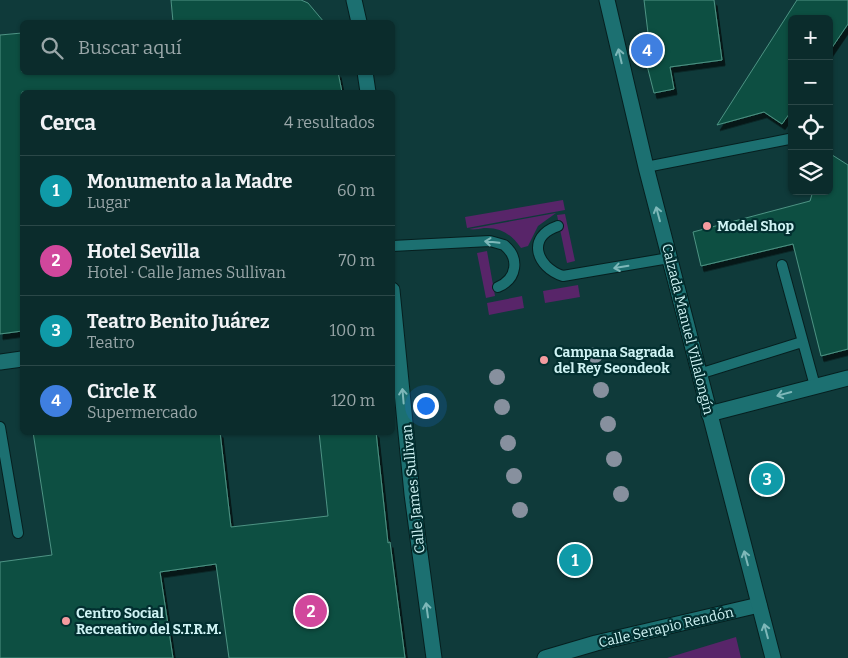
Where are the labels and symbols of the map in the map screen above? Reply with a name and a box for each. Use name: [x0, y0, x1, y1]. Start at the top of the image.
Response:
pin: 4: [631, 31, 663, 69]
one-way arrow: [615, 48, 624, 64]
one-way arrow: [653, 206, 662, 222]
place label: Model Shop: [717, 218, 795, 235]
marker: Model Shop: [701, 220, 713, 232]
one-way arrow: [485, 237, 501, 247]
street label: Calzada Manuel Villalongín: [658, 242, 717, 417]
one-way arrow: [614, 262, 630, 272]
place label: Campana Sagrada del Rey Seondeok: [554, 344, 674, 377]
marker: Campana Sagrada del Rey Seondeok: [538, 354, 550, 366]
one-way arrow: [399, 388, 408, 404]
one-way arrow: [776, 390, 792, 399]
your location: [413, 393, 439, 419]
street label: Calle James Sullivan: [398, 423, 429, 554]
pin: 3: [751, 460, 783, 498]
pin: 1: [559, 541, 591, 579]
one-way arrow: [741, 550, 751, 566]
pin: 2: [295, 592, 327, 630]
one-way arrow: [422, 602, 432, 618]
street label: Calle Serapio Rendón: [597, 604, 735, 651]
place label: Centro Social Recreativo del S.T.R.M.: [76, 605, 222, 638]
marker: Centro Social Recreativo del S.T.R.M.: [60, 615, 72, 627]
one-way arrow: [760, 624, 770, 640]

